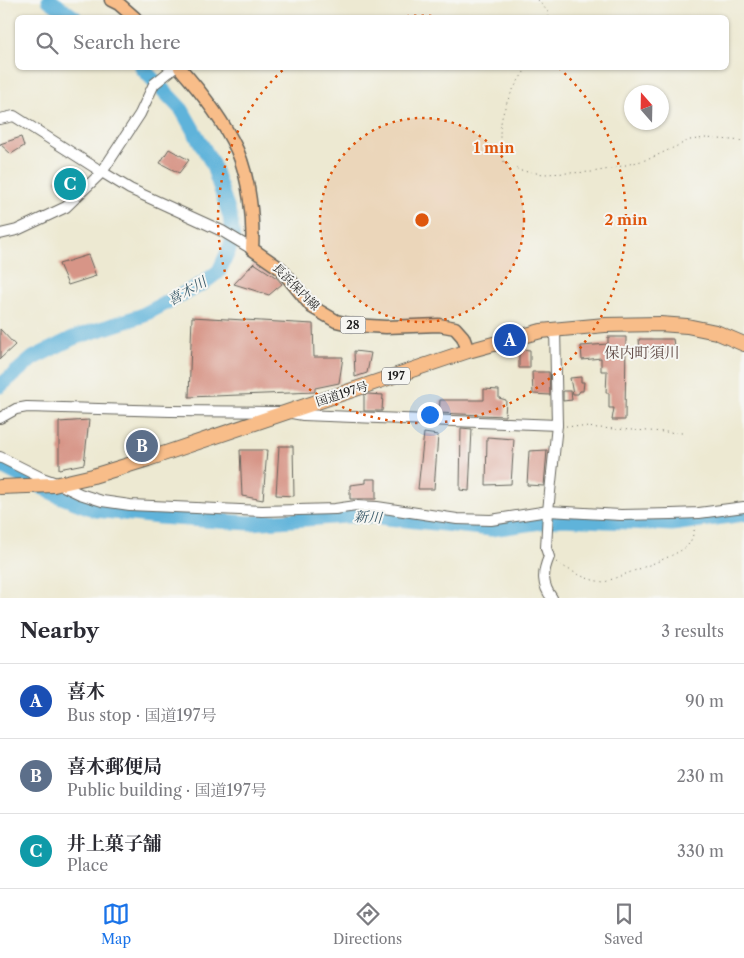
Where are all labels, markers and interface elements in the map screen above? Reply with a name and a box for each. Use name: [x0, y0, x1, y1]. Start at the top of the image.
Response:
search box: [15, 15, 729, 70]
icon: search: [33, 29, 61, 57]
text: Search here: [73, 31, 181, 54]
north arrow: [624, 85, 669, 130]
text: 1 min: [473, 138, 515, 157]
pin: C: [54, 165, 86, 203]
text: 2 min: [604, 210, 648, 229]
centre of rings: [413, 211, 431, 229]
street label: 長浜保内線: [270, 260, 323, 313]
water label: 喜木川: [164, 272, 211, 309]
road number: 28: [340, 316, 366, 334]
pin: A: [494, 321, 526, 359]
district label: 保内町須川: [604, 343, 680, 362]
road number: 197: [382, 368, 410, 384]
street label: 国道197号: [314, 378, 370, 409]
your location: [417, 402, 443, 428]
pin: B: [126, 427, 158, 465]
water label: 新川: [354, 507, 384, 527]
text: Nearby: [20, 618, 99, 643]
text: 3 results: [661, 621, 724, 641]
text: 喜木: [67, 680, 105, 703]
text: A: [30, 691, 42, 711]
text: 90 m: [685, 691, 724, 711]
text: Bus stop · 国道197号: [67, 705, 216, 725]
text: 喜木郵便局: [67, 755, 162, 778]
text: B: [30, 766, 42, 786]
text: 230 m: [677, 766, 724, 786]
text: Public building · 国道197号: [67, 780, 267, 800]
text: 井上菓子舗: [67, 832, 162, 855]
text: C: [30, 841, 42, 861]
text: 330 m: [677, 841, 724, 861]
text: Place: [67, 855, 108, 875]
tab: Map: [101, 900, 131, 948]
tab: Directions: [333, 900, 402, 948]
tab: Saved: [604, 900, 643, 948]

